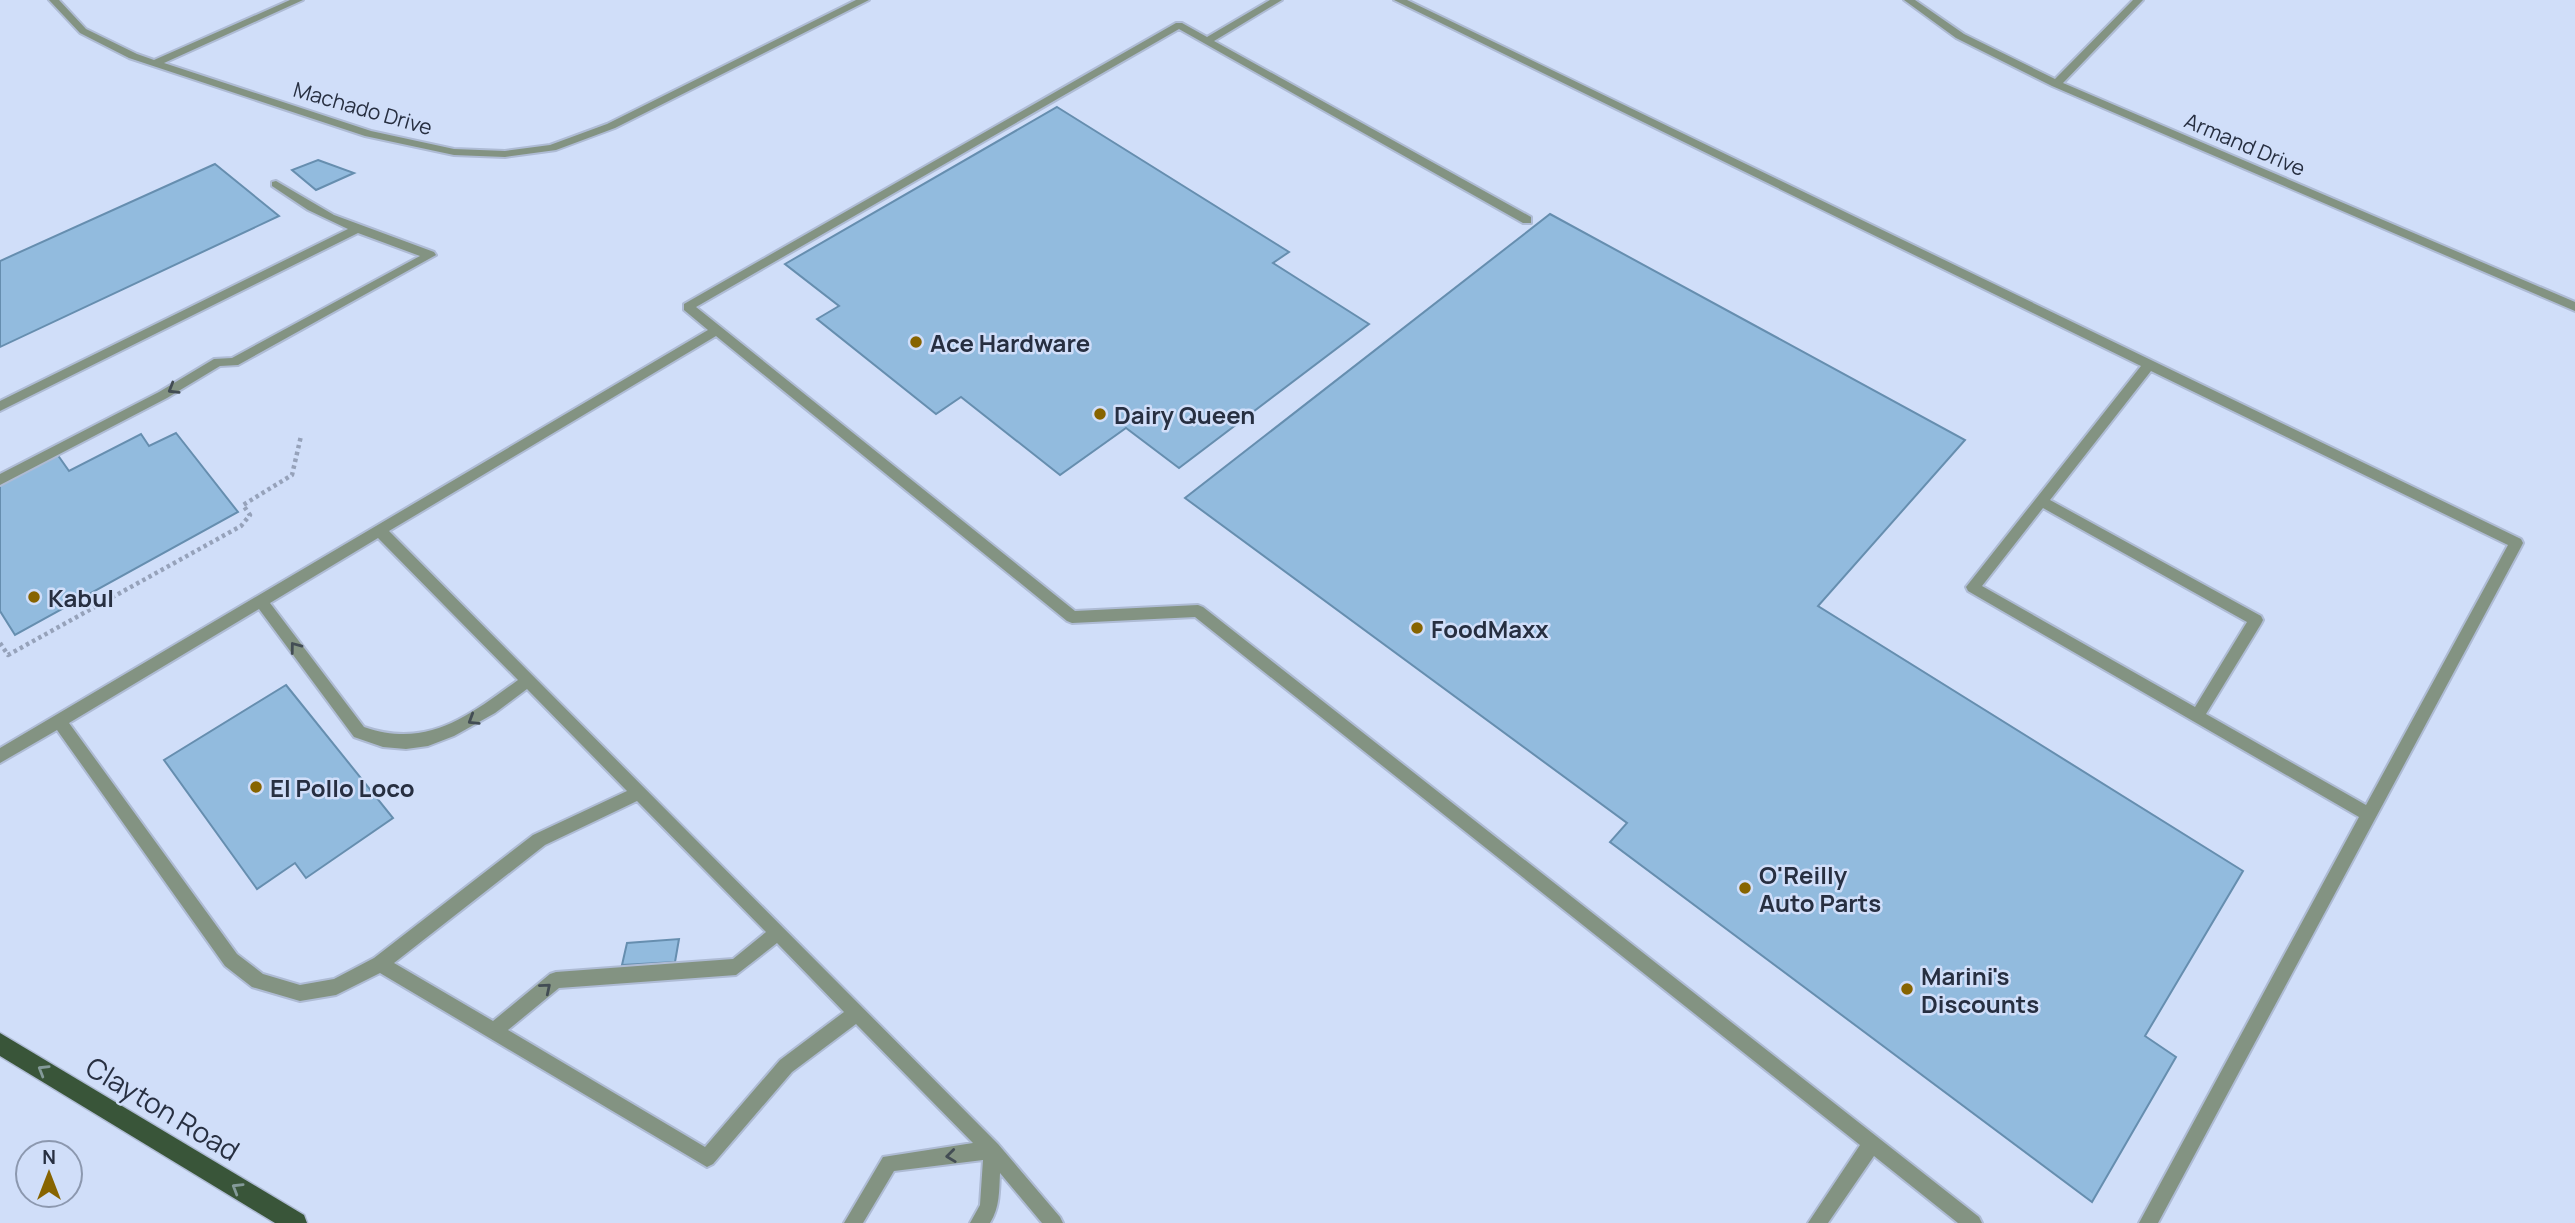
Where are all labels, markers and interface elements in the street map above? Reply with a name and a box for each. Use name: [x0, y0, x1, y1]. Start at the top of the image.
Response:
street label: Machado Drive: [290, 75, 436, 141]
street label: Armand Drive: [2180, 106, 2310, 182]
place label: Ace Hardware: [930, 326, 1090, 359]
marker: Ace Hardware: [908, 334, 924, 350]
one-way arrow: [167, 381, 180, 394]
place label: Dairy Queen: [1114, 398, 1255, 431]
marker: Dairy Queen: [1092, 406, 1108, 422]
place label: Kabul: [48, 581, 114, 614]
marker: Kabul: [26, 589, 42, 605]
place label: FoodMaxx: [1431, 612, 1549, 645]
marker: FoodMaxx: [1409, 620, 1425, 636]
one-way arrow: [290, 642, 303, 654]
one-way arrow: [467, 711, 480, 724]
place label: El Pollo Loco: [270, 771, 415, 804]
marker: El Pollo Loco: [248, 779, 264, 795]
place label: O'Reilly Auto Parts: [1759, 858, 1881, 919]
marker: O'Reilly Auto Parts: [1737, 880, 1753, 896]
place label: Marini's Discounts: [1921, 959, 2039, 1020]
marker: Marini's Discounts: [1899, 981, 1915, 997]
one-way arrow: [538, 984, 551, 996]
street label: Clayton Road: [79, 1047, 247, 1169]
one-way arrow: [37, 1065, 50, 1078]
north arrow: [14, 1139, 84, 1209]
text: N: [42, 1144, 56, 1170]
one-way arrow: [945, 1148, 956, 1163]
one-way arrow: [232, 1183, 245, 1196]

